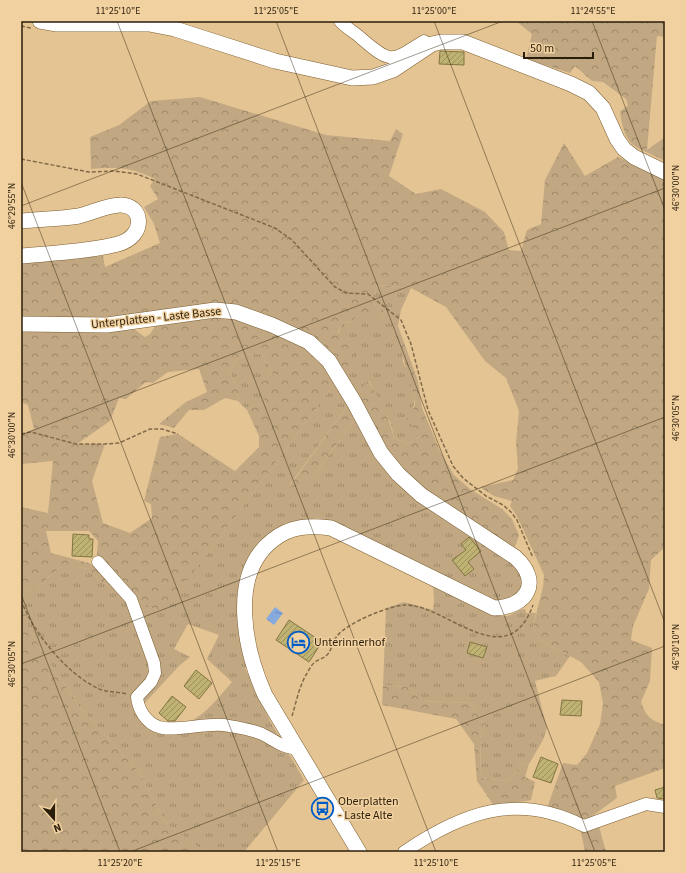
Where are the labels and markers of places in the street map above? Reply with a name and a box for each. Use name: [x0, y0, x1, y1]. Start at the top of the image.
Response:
hotel icon: Unterinnerhof: [286, 629, 312, 655]
place label: Unterinnerhof: [314, 634, 386, 651]
place label: Oberplatten - Laste Alte: [338, 793, 399, 824]
bus stop icon: Oberplatten - Laste Alte: [309, 795, 335, 821]

